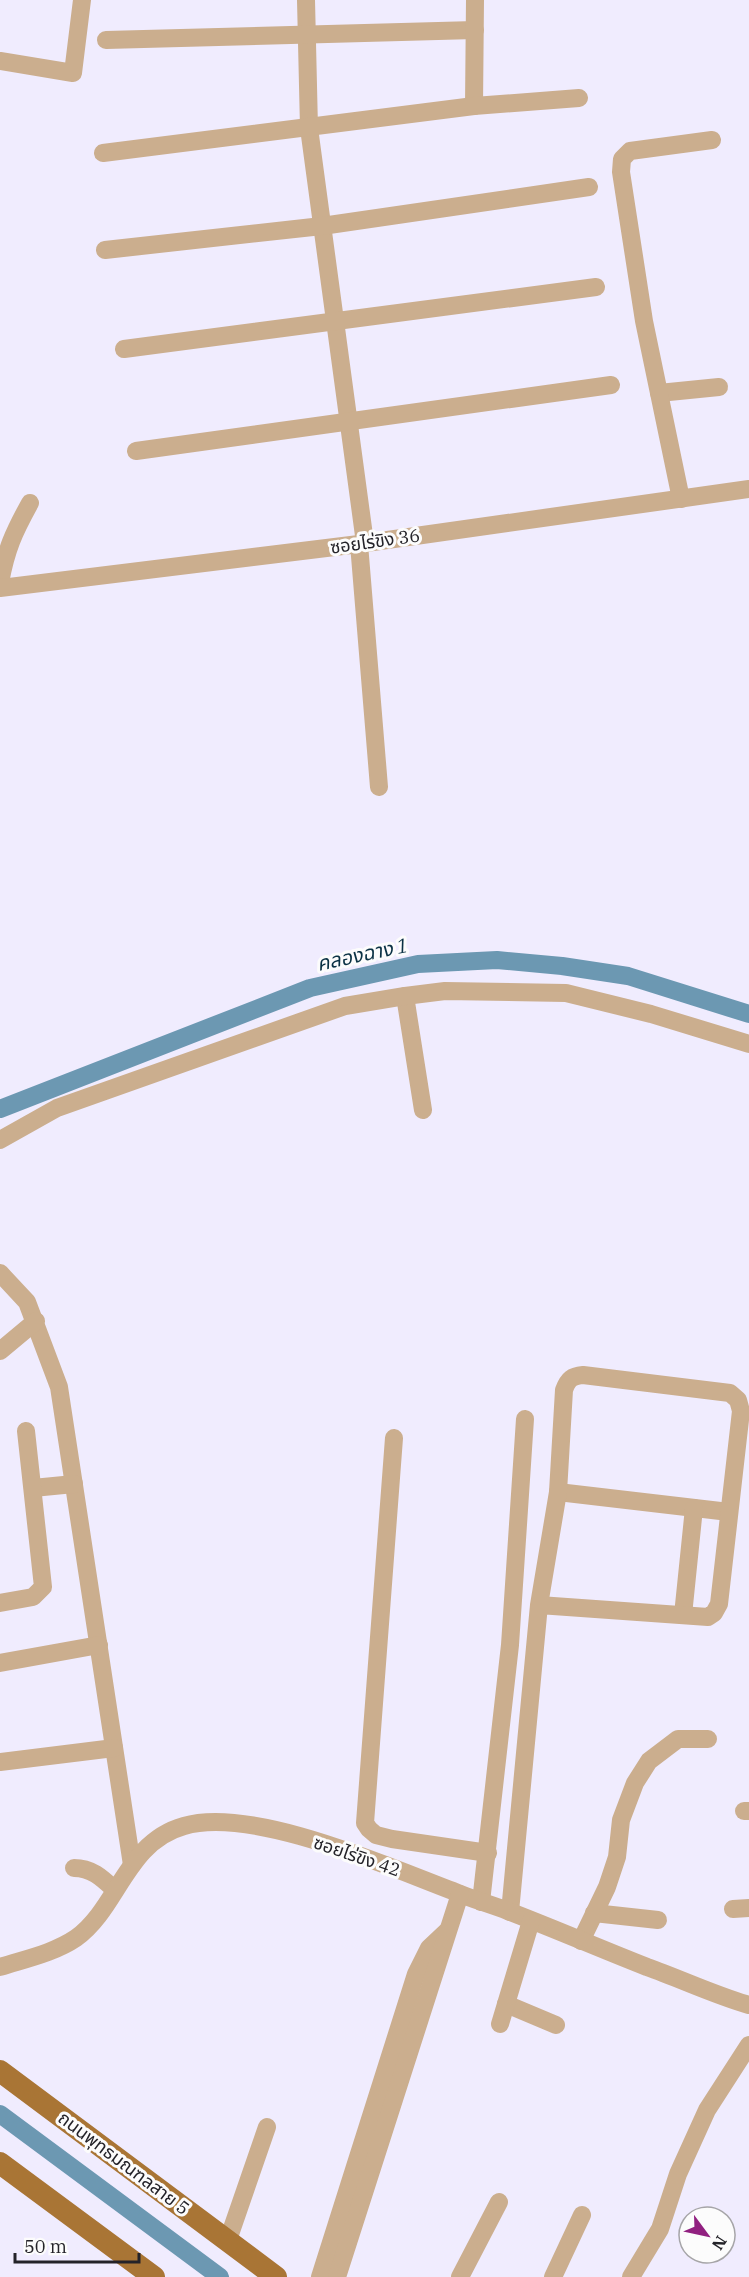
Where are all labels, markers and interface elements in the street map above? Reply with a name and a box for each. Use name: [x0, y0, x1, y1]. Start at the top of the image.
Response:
street label: ซอยไร่ขิง 36: [329, 523, 421, 559]
water label: คลองฉาง 1: [314, 931, 410, 977]
street label: ซอยไร่ขิง 42: [311, 1830, 403, 1882]
street label: ถนนพุทธมณฑลสาย 5: [54, 2106, 194, 2220]
north arrow: [677, 2205, 737, 2265]
scale bar: [15, 2226, 140, 2264]
text: N: [708, 2232, 731, 2254]
text: 50 m: [24, 2235, 67, 2258]

